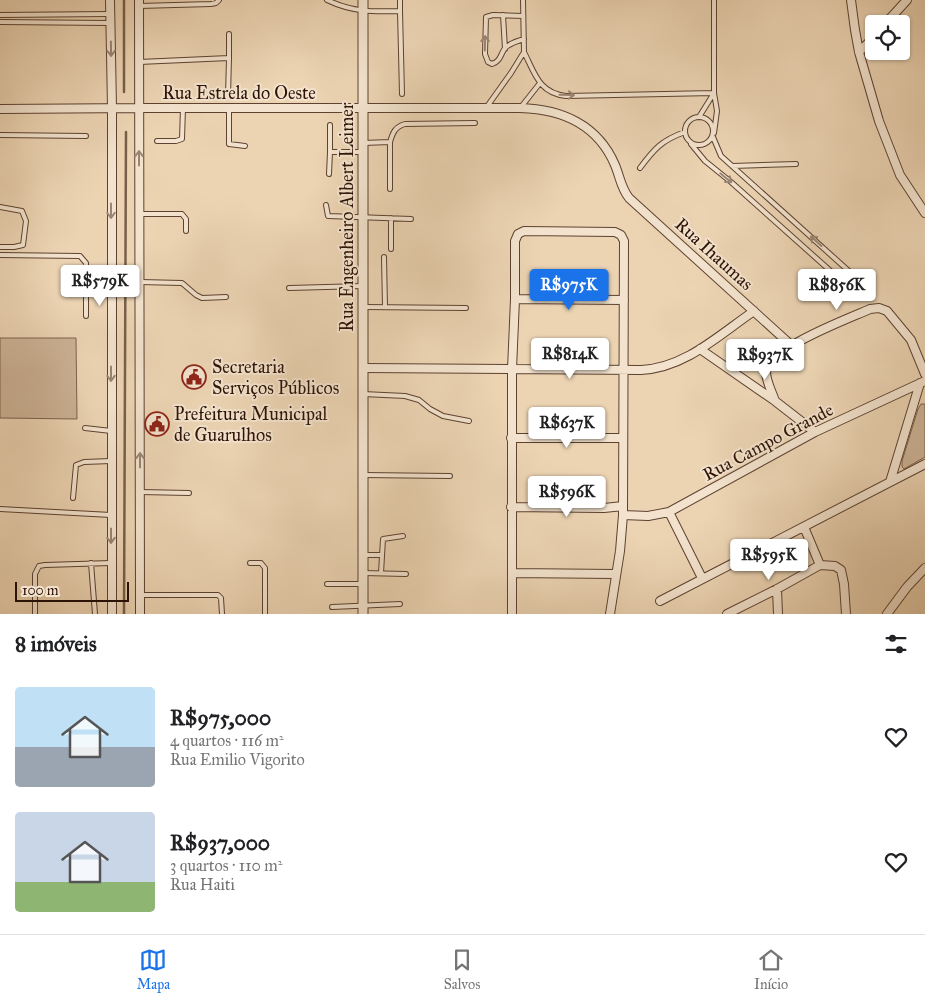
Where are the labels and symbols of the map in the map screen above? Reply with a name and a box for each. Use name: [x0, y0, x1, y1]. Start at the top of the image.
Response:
one-way arrow: [480, 35, 490, 52]
one-way arrow: [106, 40, 116, 56]
street label: Rua Estrela do Oeste: [162, 82, 316, 104]
one-way arrow: [559, 90, 575, 100]
street label: Rua Engenheiro Albert Leimer: [336, 102, 359, 332]
one-way arrow: [134, 150, 144, 166]
one-way arrow: [719, 172, 732, 183]
one-way arrow: [106, 202, 116, 219]
street label: Rua Ihaumas: [670, 213, 758, 295]
one-way arrow: [810, 236, 823, 247]
pin: R$579K: [59, 264, 141, 307]
pin: R$975K: [528, 268, 610, 311]
pin: R$856K: [796, 268, 878, 311]
pin: R$814K: [529, 338, 611, 380]
pin: R$937K: [724, 338, 806, 381]
place label: Secretaria Serviços Públicos: [212, 356, 339, 399]
public building icon: Secretaria Serviços Públicos: [181, 364, 207, 390]
one-way arrow: [106, 365, 116, 381]
street label: Rua Campo Grande: [699, 398, 837, 486]
place label: Prefeitura Municipal de Guarulhos: [174, 403, 328, 446]
pin: R$637K: [526, 406, 608, 449]
public building icon: Prefeitura Municipal de Guarulhos: [144, 411, 170, 437]
one-way arrow: [135, 453, 145, 469]
pin: R$596K: [526, 476, 608, 518]
one-way arrow: [106, 528, 116, 544]
pin: R$595K: [728, 538, 810, 581]
scale bar: [15, 579, 129, 602]

